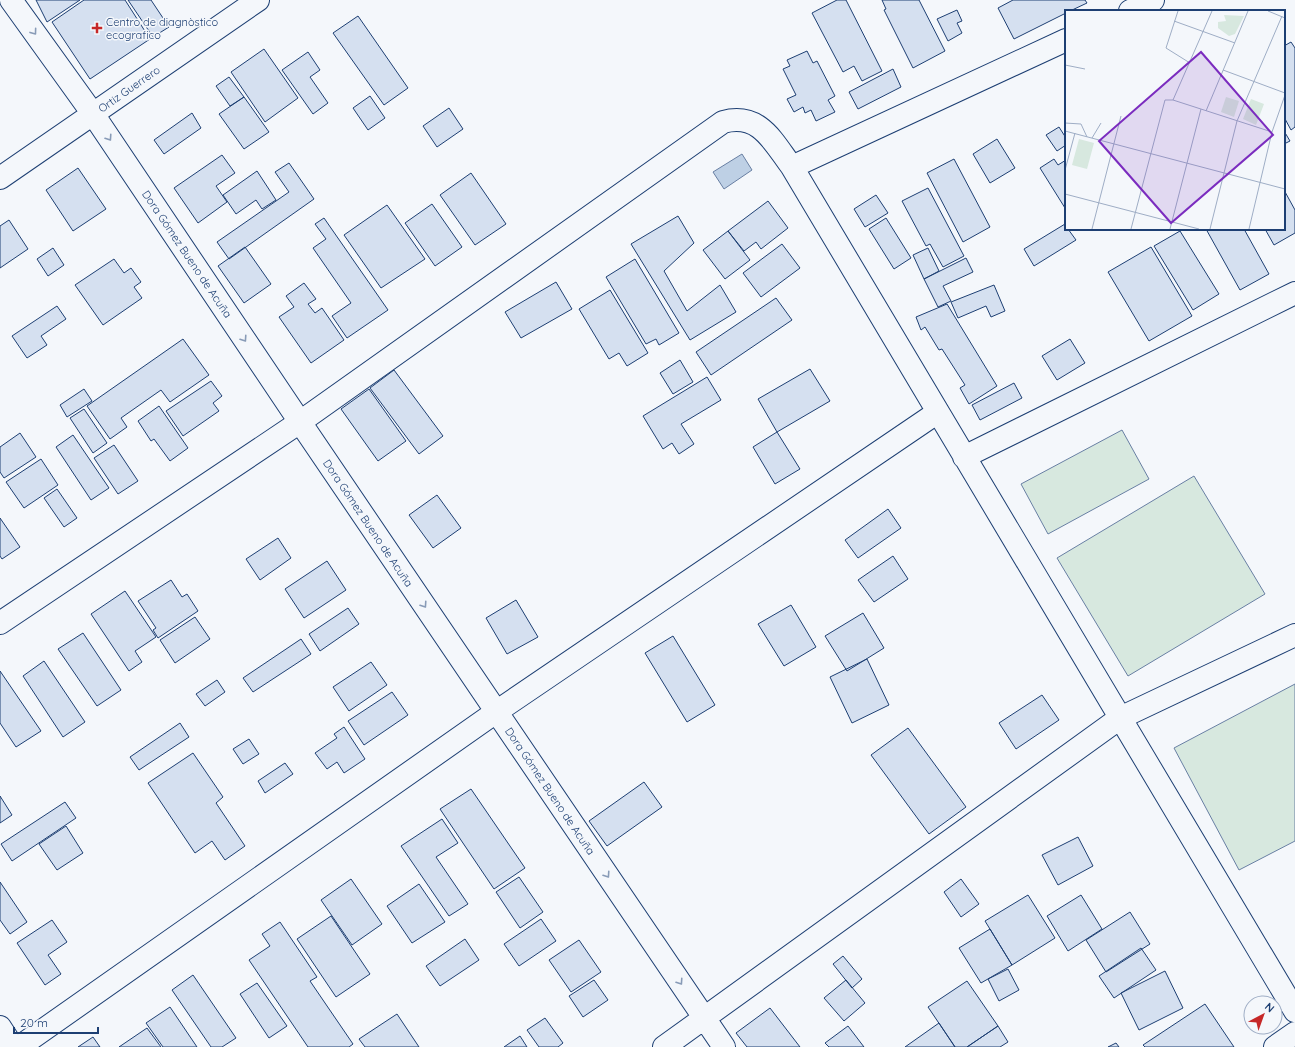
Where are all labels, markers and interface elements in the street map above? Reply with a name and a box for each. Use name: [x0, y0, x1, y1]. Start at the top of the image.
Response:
inset map: [1065, 10, 1285, 230]
place label: Centro de diagnòstico ecografico: [106, 15, 219, 42]
marker: Centro de diagnòstico ecografico: [91, 22, 103, 34]
one-way arrow: [29, 27, 36, 34]
street label: Ortiz Guerrero: [95, 62, 163, 115]
one-way arrow: [104, 134, 112, 141]
street label: Dora Gómez Bueno de Acuña: [139, 188, 235, 320]
one-way arrow: [239, 335, 247, 342]
street label: Dora Gómez Bueno de Acuña: [320, 457, 416, 589]
one-way arrow: [419, 601, 427, 608]
street label: Dora Gómez Bueno de Acuña: [502, 725, 598, 857]
one-way arrow: [602, 871, 610, 878]
one-way arrow: [675, 978, 683, 985]
north arrow: [1243, 995, 1283, 1035]
text: N: [1262, 1000, 1277, 1015]
scale bar: [14, 1009, 98, 1035]
text: 20 m: [20, 1015, 48, 1030]

